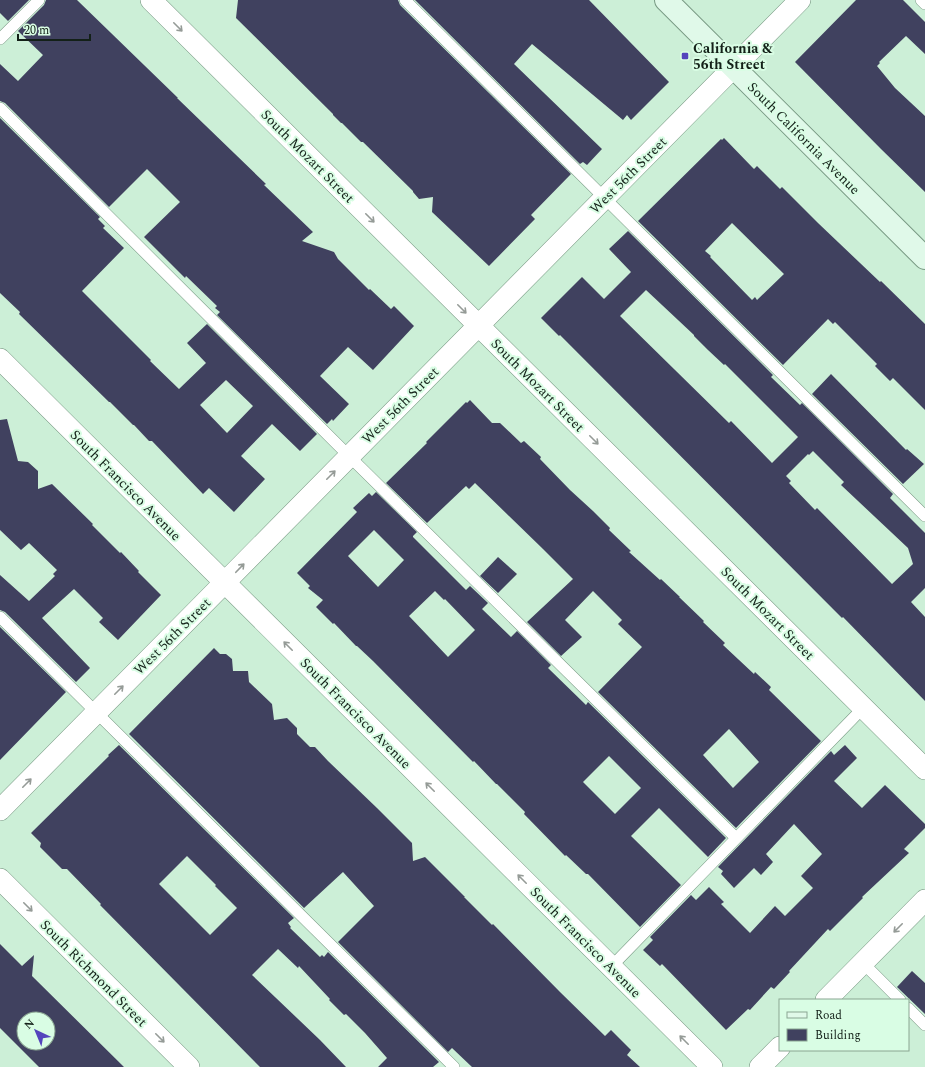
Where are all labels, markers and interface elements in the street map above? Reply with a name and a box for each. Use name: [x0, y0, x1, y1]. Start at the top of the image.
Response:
scale bar: [18, 16, 90, 42]
text: 20 m: [24, 21, 49, 40]
one-way arrow: [173, 23, 183, 32]
place label: California & 56th Street: [693, 38, 773, 75]
marker: California & 56th Street: [680, 51, 690, 61]
street label: South California Avenue: [742, 77, 865, 200]
street label: South Mozart Street: [256, 105, 359, 208]
street label: West 56th Street: [585, 132, 672, 219]
one-way arrow: [365, 213, 375, 223]
one-way arrow: [457, 304, 467, 314]
street label: South Mozart Street: [486, 334, 589, 437]
street label: West 56th Street: [357, 362, 444, 449]
street label: South Francisco Avenue: [65, 425, 186, 546]
one-way arrow: [589, 436, 599, 445]
one-way arrow: [326, 470, 336, 480]
street label: South Mozart Street: [716, 562, 819, 665]
one-way arrow: [235, 563, 244, 573]
street label: West 56th Street: [129, 593, 216, 680]
one-way arrow: [283, 641, 293, 651]
street label: South Francisco Avenue: [295, 653, 416, 774]
one-way arrow: [114, 685, 124, 695]
one-way arrow: [22, 778, 32, 788]
one-way arrow: [425, 782, 435, 792]
one-way arrow: [517, 874, 527, 884]
street label: South Francisco Avenue: [525, 882, 646, 1003]
one-way arrow: [23, 902, 33, 912]
street label: South Richmond Street: [35, 915, 152, 1032]
one-way arrow: [893, 923, 903, 933]
legend: [779, 999, 909, 1051]
text: Road: [815, 1006, 842, 1025]
north arrow: [16, 1011, 56, 1051]
text: N: [20, 1015, 39, 1033]
text: Building: [815, 1026, 861, 1045]
one-way arrow: [155, 1033, 165, 1043]
one-way arrow: [679, 1035, 689, 1044]

